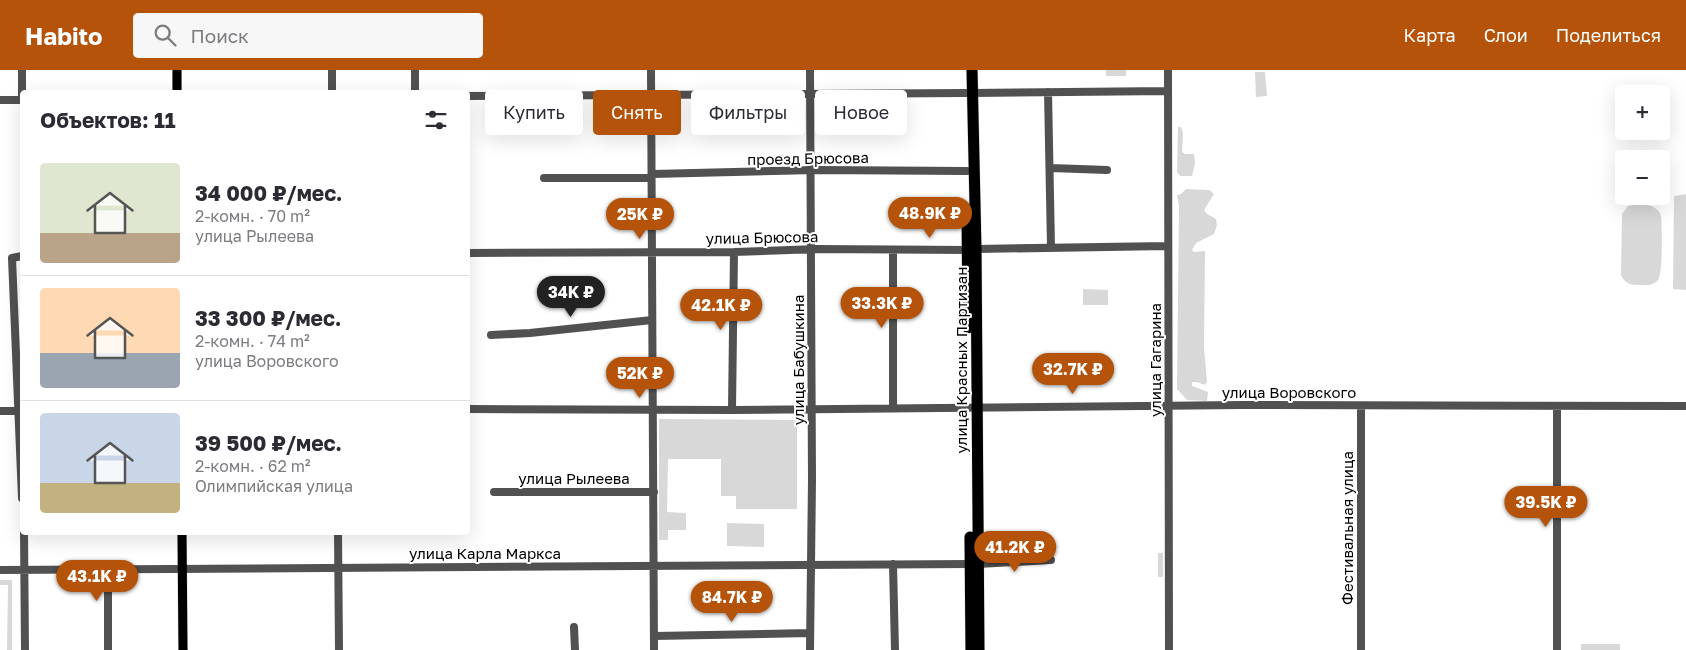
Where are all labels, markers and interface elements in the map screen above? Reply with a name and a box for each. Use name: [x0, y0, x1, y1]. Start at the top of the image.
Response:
search box: [133, 13, 483, 58]
text: Habito: [25, 21, 103, 50]
icon: search: [151, 21, 179, 49]
text: Поиск: [191, 24, 249, 47]
text: Карта: [1404, 24, 1456, 46]
text: Слои: [1484, 24, 1528, 46]
text: Поделиться: [1556, 24, 1661, 46]
map controls: [1615, 85, 1670, 205]
button: +: [1615, 85, 1670, 140]
chip: Купить: [485, 90, 583, 135]
chip: Снять: [593, 90, 681, 135]
chip: Фильтры: [691, 90, 805, 135]
chip: Новое: [815, 90, 907, 135]
icon: filters: [422, 106, 450, 134]
text: Объектов: 11: [40, 107, 176, 133]
street label: проезд Брюсова: [747, 148, 869, 168]
button: −: [1615, 150, 1670, 205]
text: 34 000 ₽/мес.: [195, 180, 343, 206]
icon: home: [80, 183, 140, 243]
pin: 48.9K ₽: [884, 196, 976, 239]
pin: 25K ₽: [605, 198, 675, 240]
text: 48.9K ₽: [899, 203, 961, 223]
text: 25K ₽: [617, 204, 663, 224]
text: 2-комн. · 70 m²: [195, 206, 310, 226]
text: улица Рылеева: [195, 226, 314, 246]
street label: улица Брюсова: [706, 227, 818, 247]
street label: улица Красных Партизан: [952, 267, 970, 453]
pin: 34K ₽: [536, 276, 606, 318]
text: 34K ₽: [548, 282, 594, 302]
pin: 33.3K ₽: [836, 286, 928, 329]
pin: 42.1K ₽: [675, 288, 767, 331]
text: 33.3K ₽: [852, 293, 912, 313]
text: 42.1K ₽: [691, 295, 751, 315]
street label: улица Бабушкина: [789, 295, 807, 425]
street label: улица Гагарина: [1146, 303, 1164, 417]
text: 33 300 ₽/мес.: [195, 305, 341, 331]
icon: home: [80, 308, 140, 368]
text: 2-комн. · 74 m²: [195, 331, 310, 351]
text: улица Воровского: [195, 351, 339, 371]
pin: 32.7K ₽: [1027, 352, 1119, 395]
pin: 52K ₽: [605, 356, 675, 399]
text: 32.7K ₽: [1043, 359, 1103, 379]
text: 52K ₽: [617, 363, 663, 383]
street label: улица Воровского: [1222, 383, 1356, 401]
text: 39 500 ₽/мес.: [195, 430, 342, 456]
icon: home: [80, 433, 140, 493]
street label: Фестивальная улица: [1338, 451, 1356, 605]
text: 2-комн. · 62 m²: [195, 456, 311, 476]
street label: улица Рылеева: [518, 469, 630, 487]
text: Олимпийская улица: [195, 476, 353, 496]
pin: 39.5K ₽: [1500, 486, 1592, 528]
text: 39.5K ₽: [1515, 492, 1577, 512]
pin: 41.2K ₽: [969, 530, 1061, 573]
text: 41.2K ₽: [985, 537, 1045, 557]
street label: улица Карла Маркса: [409, 544, 561, 562]
pin: 43.1K ₽: [51, 560, 143, 602]
text: 43.1K ₽: [67, 566, 127, 586]
pin: 84.7K ₽: [686, 580, 778, 623]
text: 84.7K ₽: [702, 587, 762, 607]

